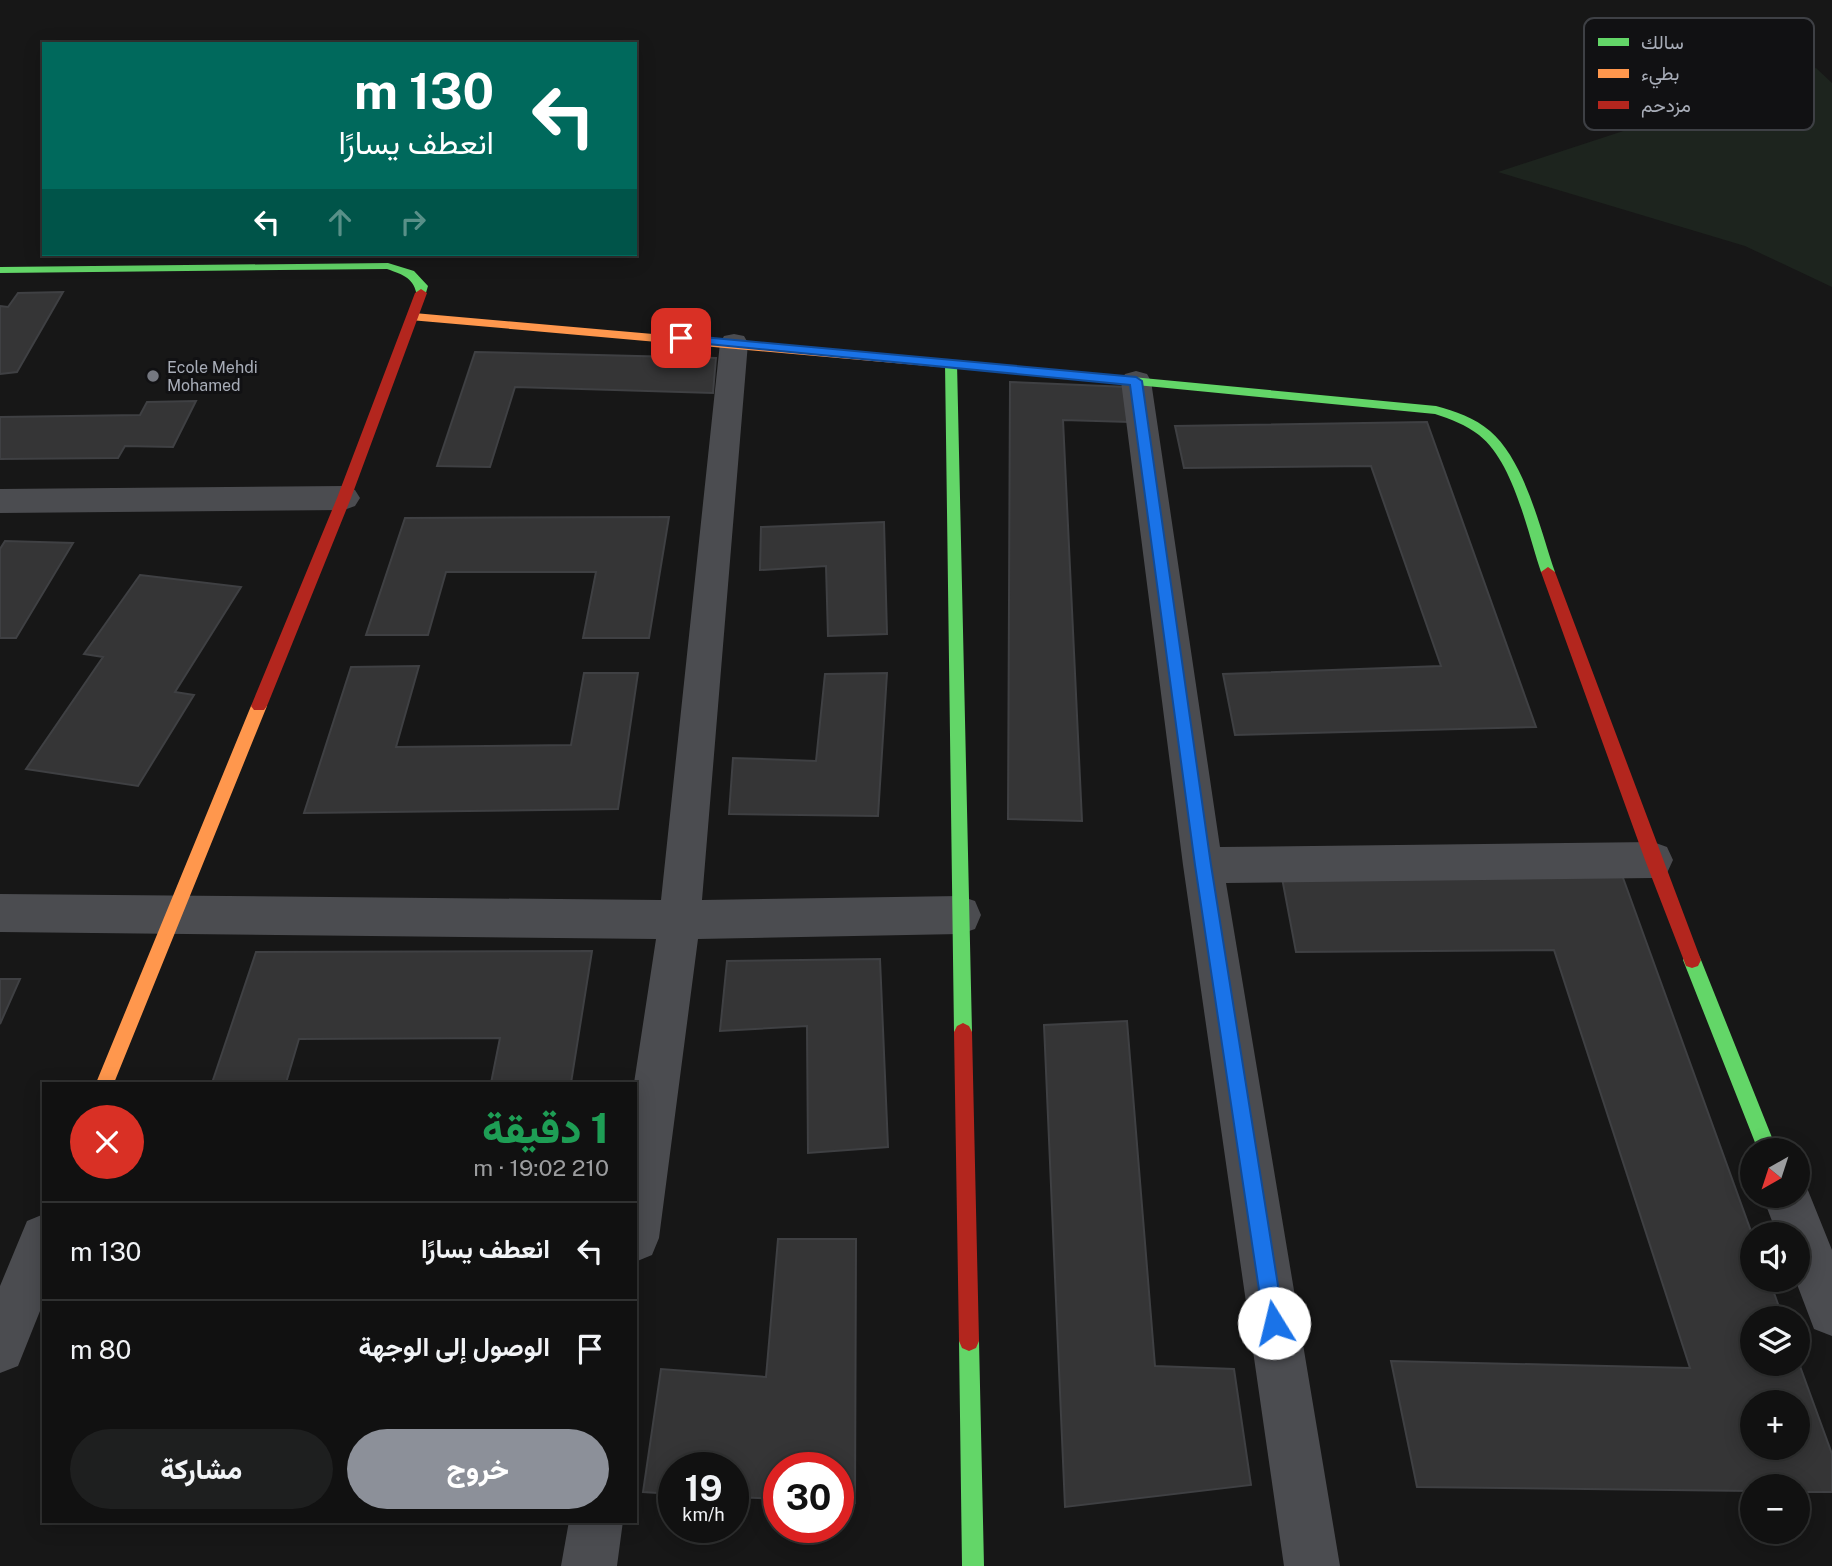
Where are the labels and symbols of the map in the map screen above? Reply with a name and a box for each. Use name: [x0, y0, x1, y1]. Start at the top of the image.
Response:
legend: [1584, 18, 1814, 130]
text: سالك: [1641, 31, 1684, 53]
text: بطيء: [1641, 62, 1679, 89]
text: مزدحم: [1641, 94, 1691, 118]
pin: [651, 308, 711, 368]
place label: Ecole Mehdi Mohamed: [167, 358, 258, 395]
marker: Ecole Mehdi Mohamed: [145, 368, 161, 384]
north arrow: [1740, 1138, 1810, 1208]
position arrow: [1237, 1286, 1311, 1360]
speed limit sign: 30: [763, 1452, 854, 1543]

